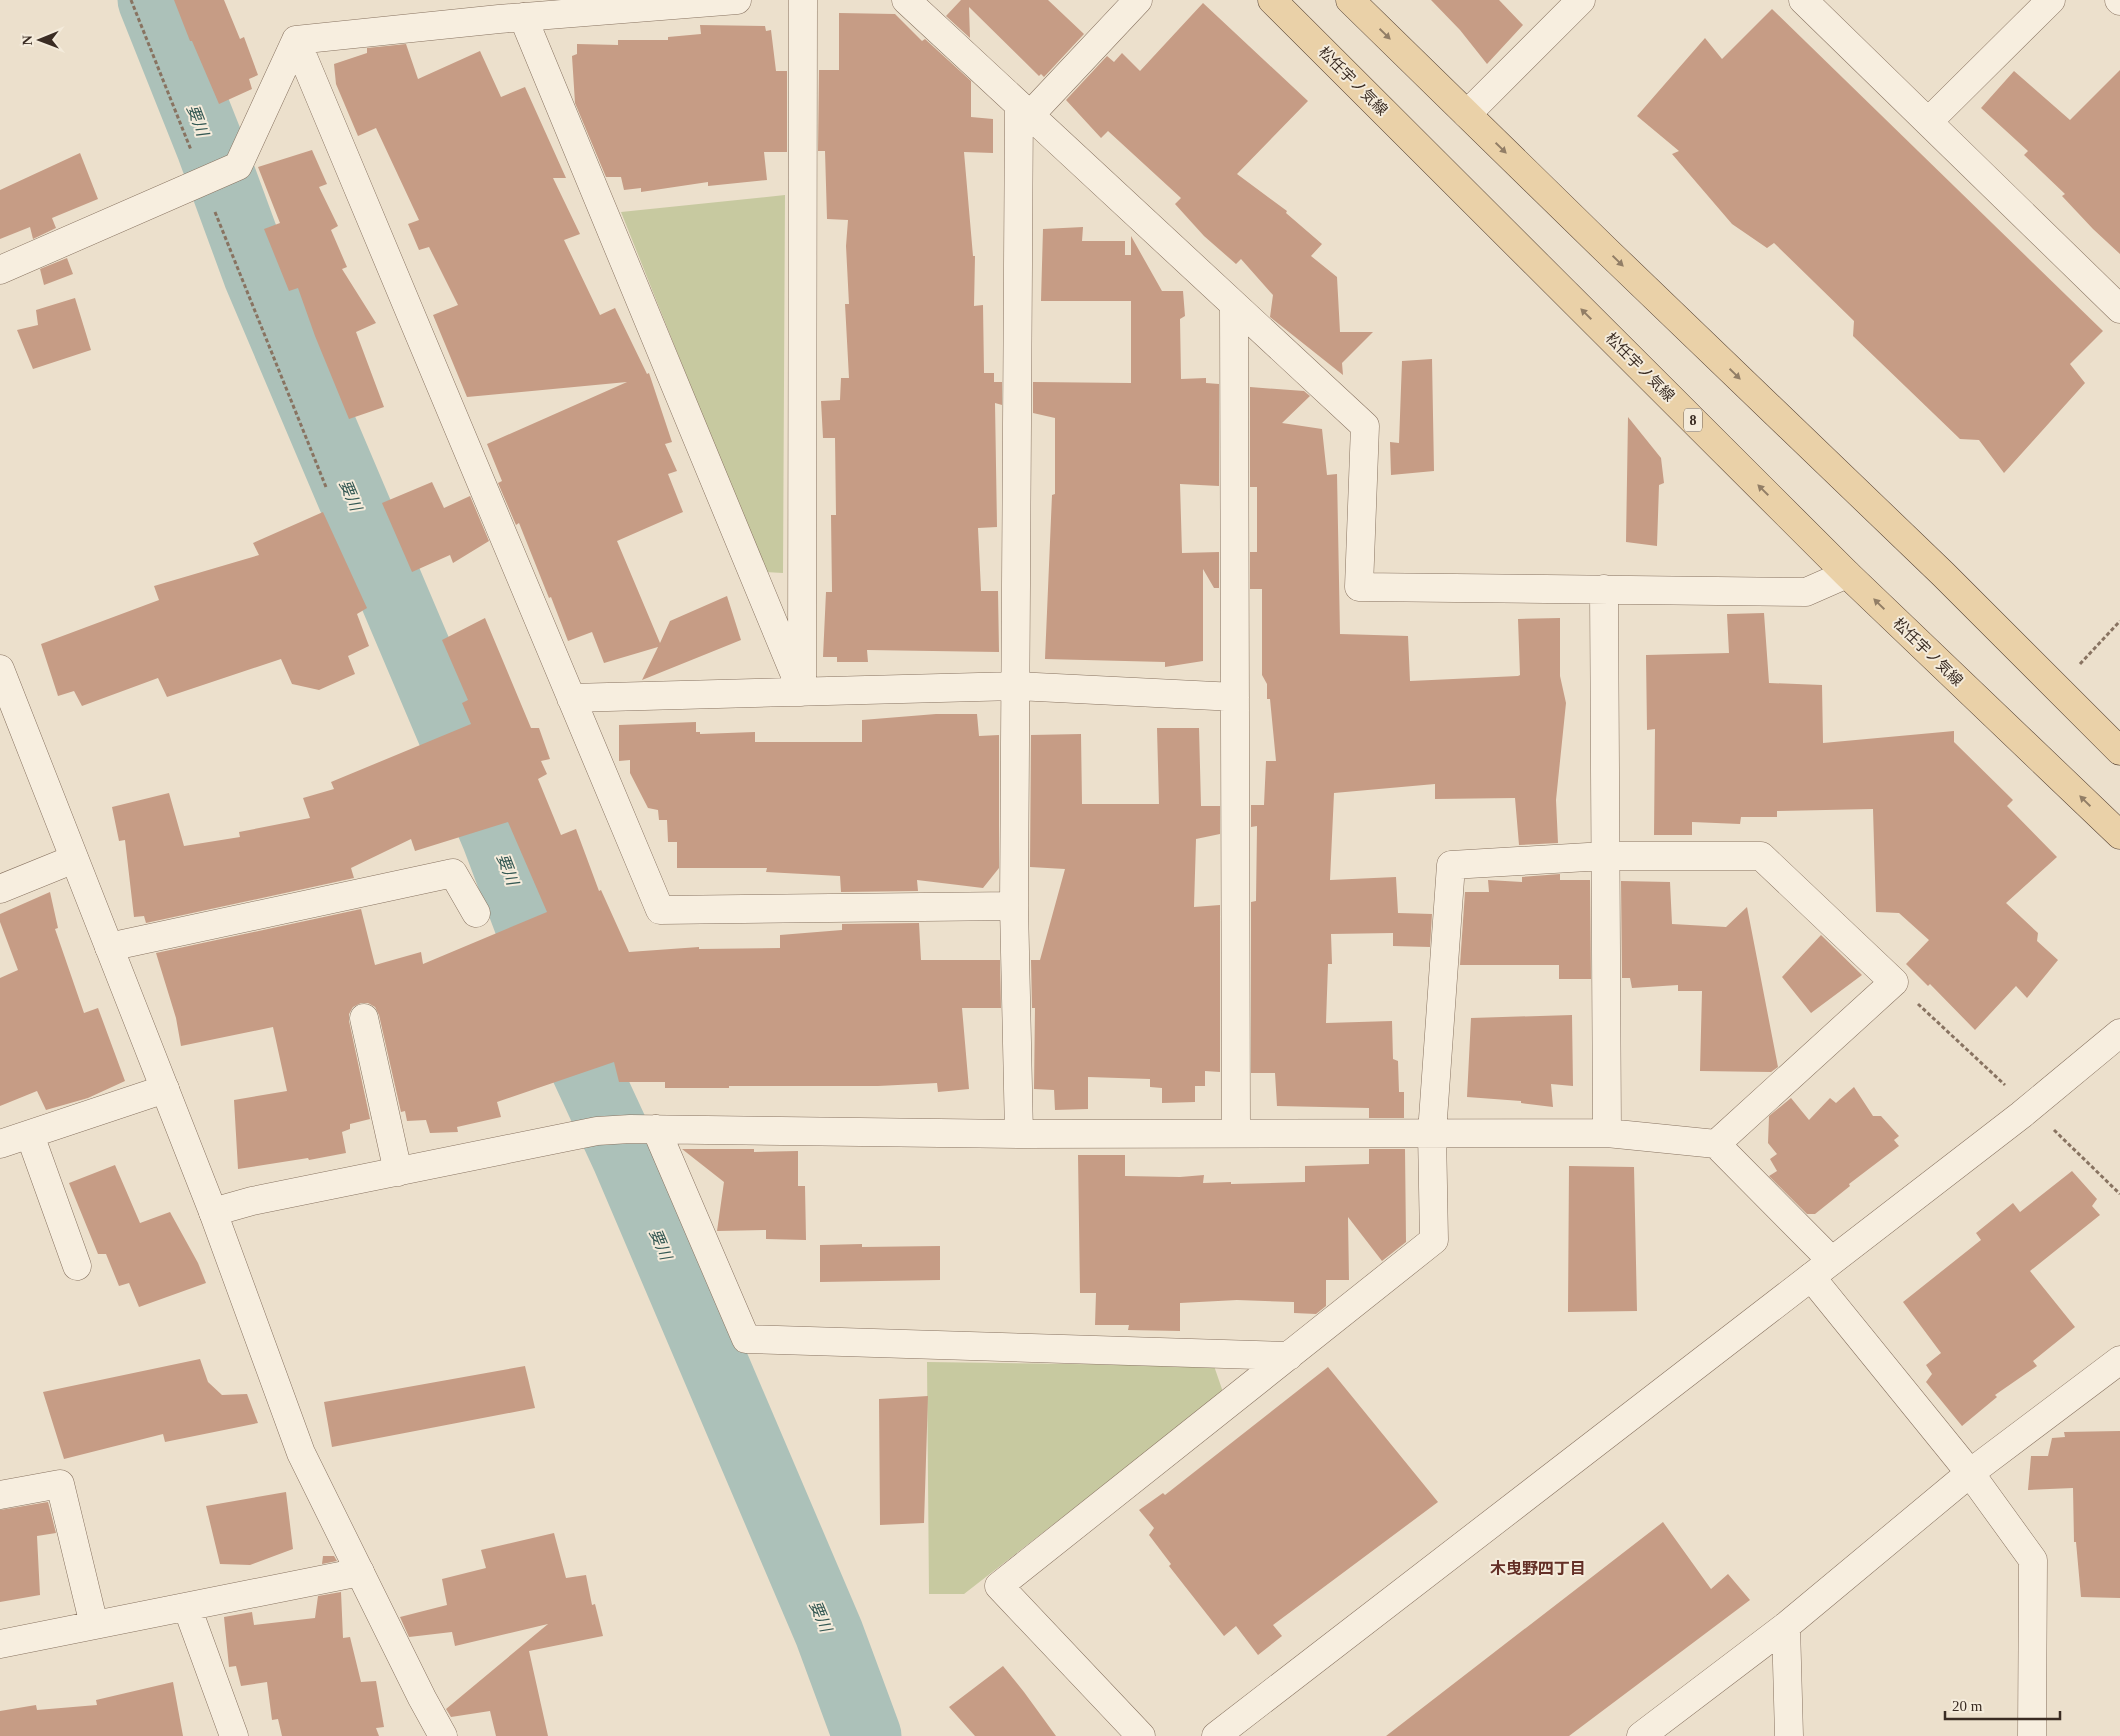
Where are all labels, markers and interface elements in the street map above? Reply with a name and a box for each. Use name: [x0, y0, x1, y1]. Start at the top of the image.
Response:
north arrow: [15, 15, 65, 65]
one-way arrow: [1379, 28, 1391, 40]
text: N: [20, 35, 35, 45]
street label: 松任宇ノ気線: [1316, 44, 1390, 118]
water label: 要川: [184, 102, 212, 140]
one-way arrow: [1495, 142, 1507, 154]
one-way arrow: [1611, 255, 1623, 267]
one-way arrow: [1580, 308, 1592, 320]
street label: 松任宇ノ気線: [1603, 330, 1677, 404]
one-way arrow: [1728, 368, 1740, 380]
road number: 8: [1684, 408, 1702, 432]
water label: 要川: [336, 477, 365, 515]
one-way arrow: [1757, 484, 1769, 496]
one-way arrow: [1873, 598, 1885, 610]
street label: 松任宇ノ気線: [1890, 615, 1966, 689]
one-way arrow: [2079, 795, 2091, 807]
water label: 要川: [494, 851, 522, 889]
water label: 要川: [646, 1226, 675, 1264]
district label: 木曳野四丁目: [1490, 1560, 1586, 1577]
water label: 要川: [806, 1598, 835, 1636]
scale bar: [1945, 1688, 2060, 1720]
text: 20 m: [1952, 1698, 1983, 1714]

